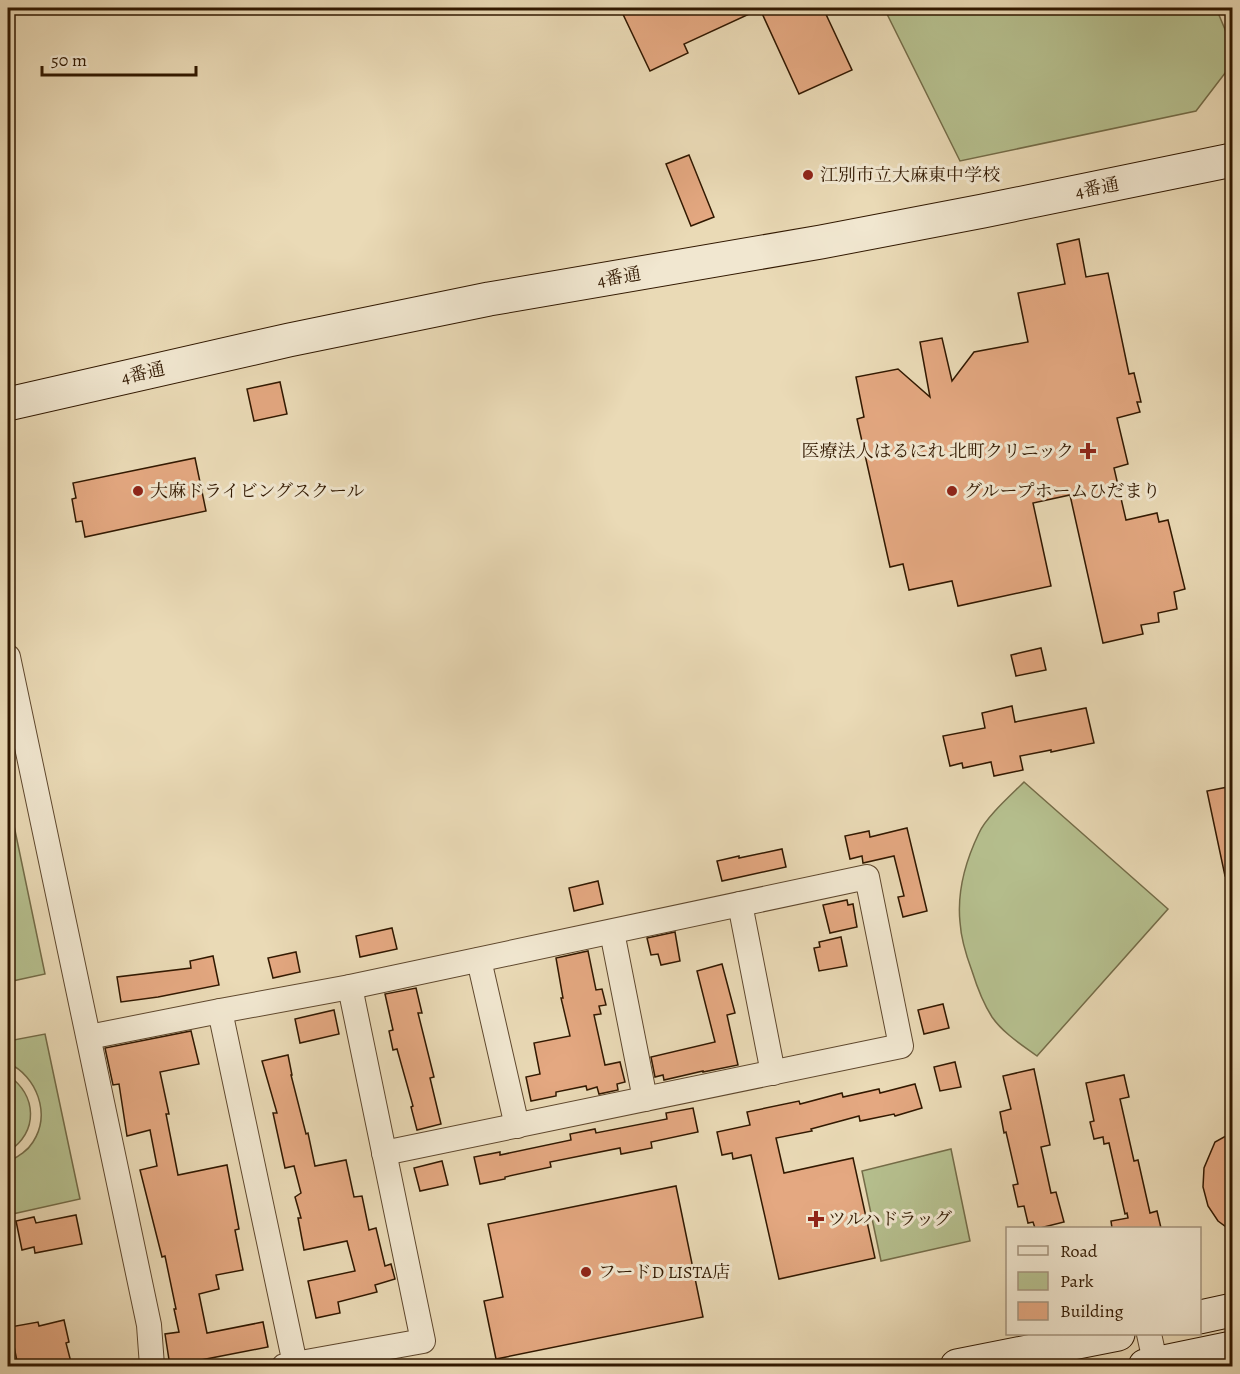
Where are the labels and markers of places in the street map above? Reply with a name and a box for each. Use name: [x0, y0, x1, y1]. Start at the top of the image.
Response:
place label: 江別市立大麻東中学校: [820, 163, 1000, 187]
marker: 江別市立大麻東中学校: [801, 168, 815, 182]
place label: 医療法人はるにれ 北町クリニック: [802, 439, 1074, 463]
marker: 医療法人はるにれ 北町クリニック: [1079, 442, 1097, 460]
place label: 大麻ドライビングスクール: [150, 479, 365, 503]
place label: グループホームひだまり: [964, 479, 1161, 503]
marker: 大麻ドライビングスクール: [131, 484, 145, 498]
marker: グループホームひだまり: [945, 484, 959, 498]
place label: ツルハドラッグ: [828, 1207, 952, 1231]
marker: ツルハドラッグ: [809, 1212, 823, 1226]
place label: フードD LISTA店: [598, 1260, 730, 1284]
marker: フードD LISTA店: [579, 1265, 593, 1279]

